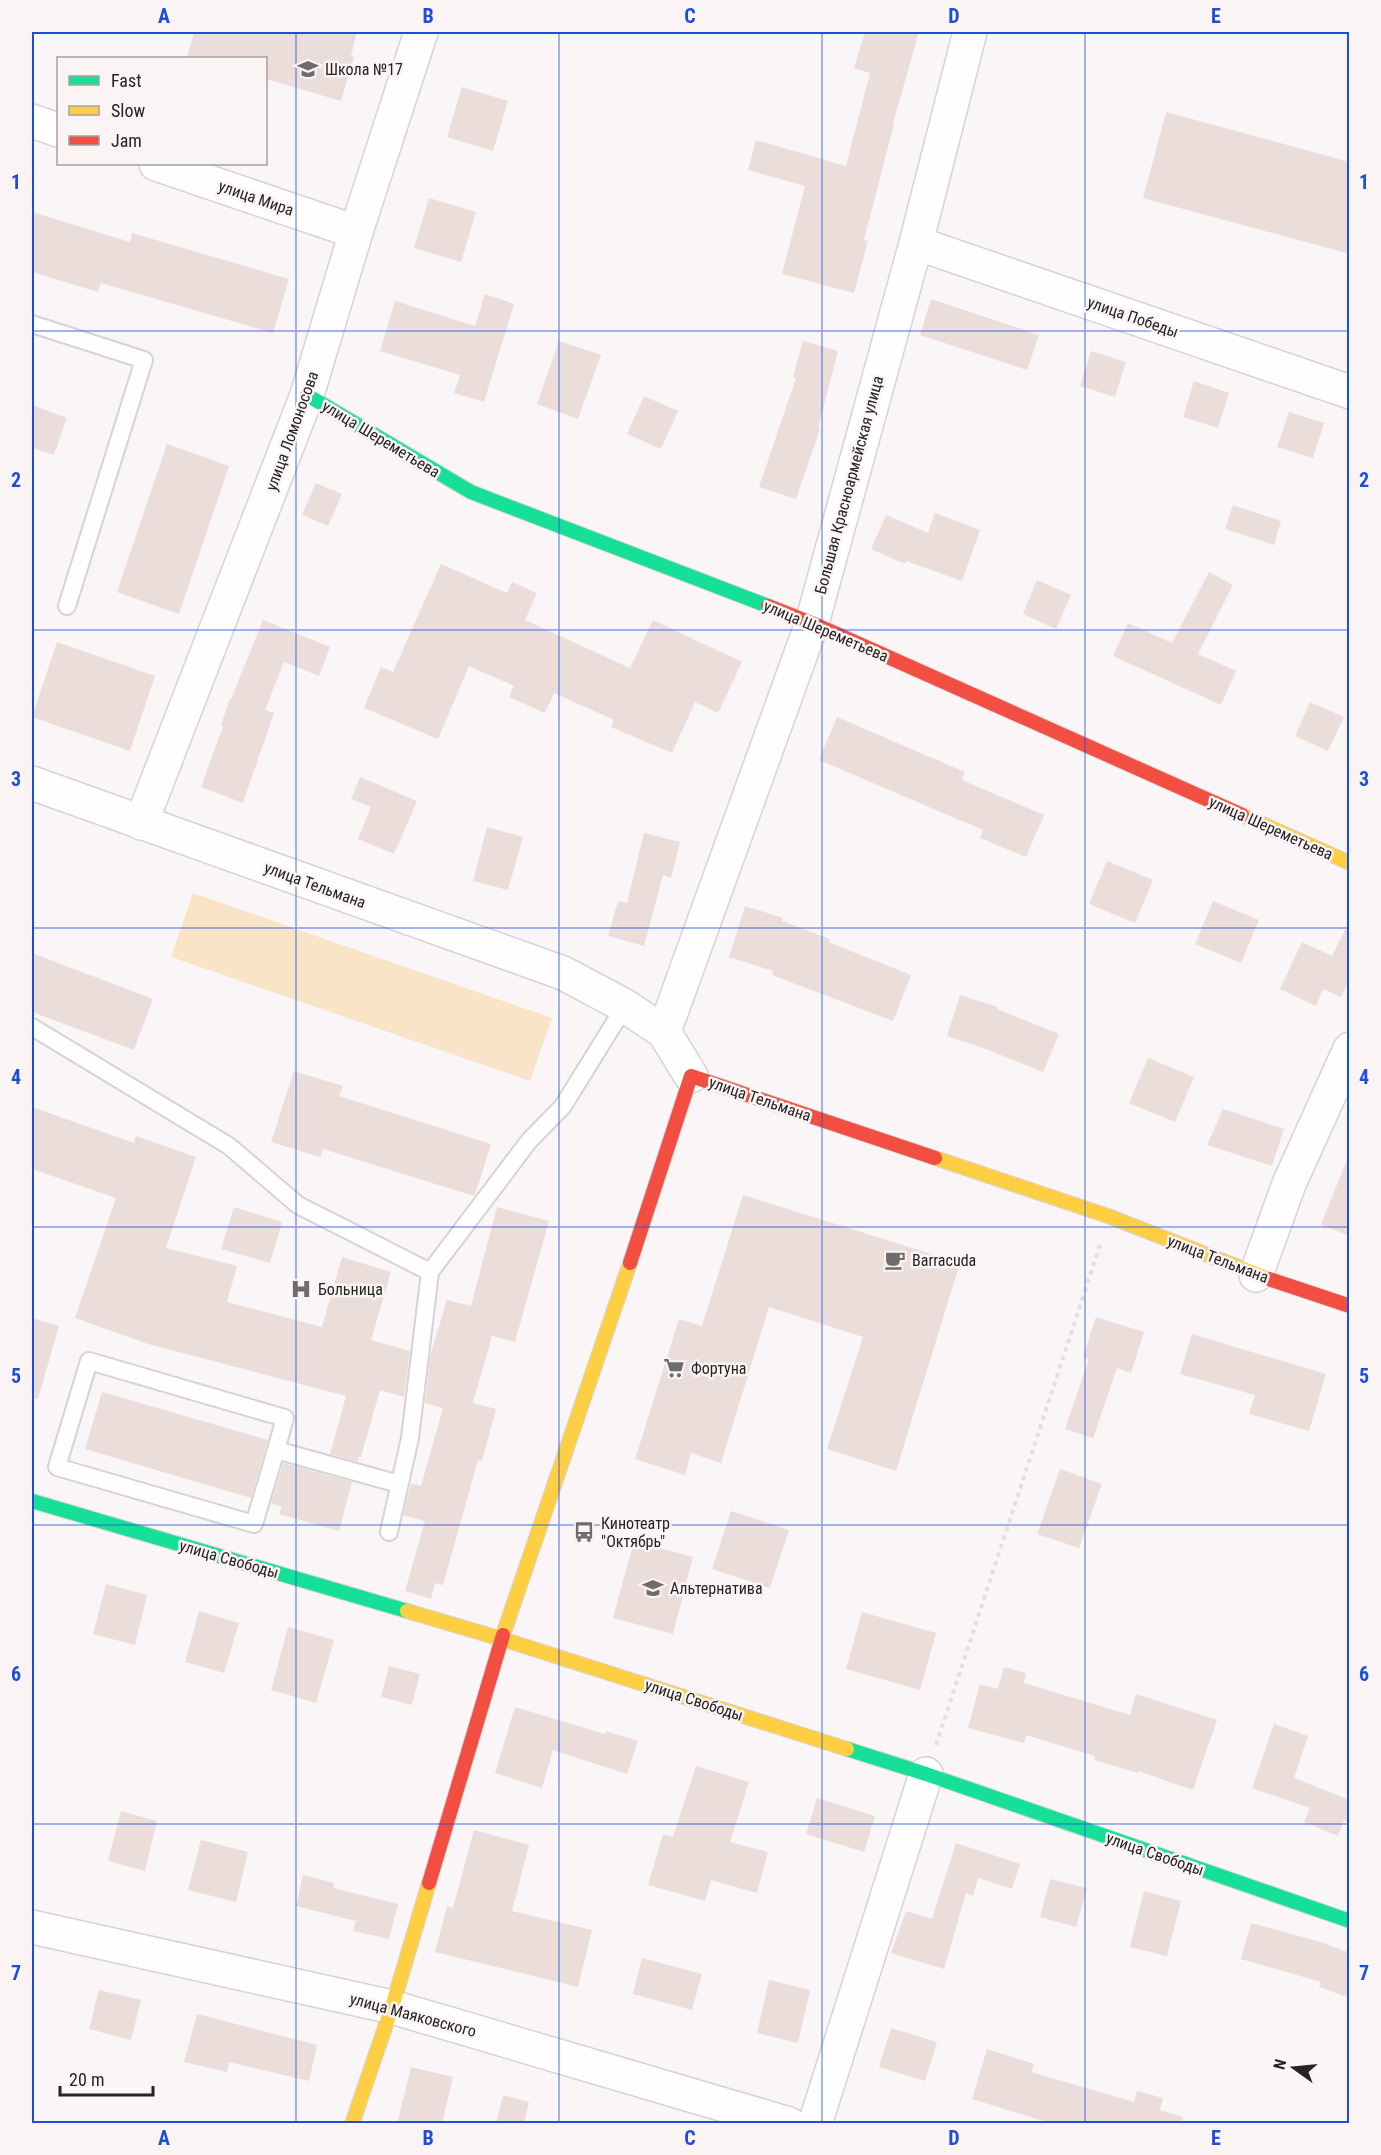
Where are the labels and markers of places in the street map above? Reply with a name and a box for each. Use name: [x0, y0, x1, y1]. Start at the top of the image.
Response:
school or university icon: Школа №17: [296, 57, 320, 81]
place label: Школа №17: [325, 60, 403, 79]
cafe icon: Barracuda: [883, 1248, 907, 1272]
place label: Barracuda: [912, 1251, 976, 1270]
hospital icon: Больница: [289, 1277, 313, 1301]
place label: Больница: [318, 1280, 383, 1299]
supermarket icon: Фортуна: [662, 1356, 686, 1380]
place label: Фортуна: [691, 1359, 747, 1378]
place label: Кинотеатр "Октябрь": [601, 1514, 670, 1551]
bus stop icon: Кинотеатр "Октябрь": [572, 1520, 596, 1544]
school or university icon: Альтернатива: [641, 1576, 665, 1600]
place label: Альтернатива: [670, 1579, 763, 1598]

